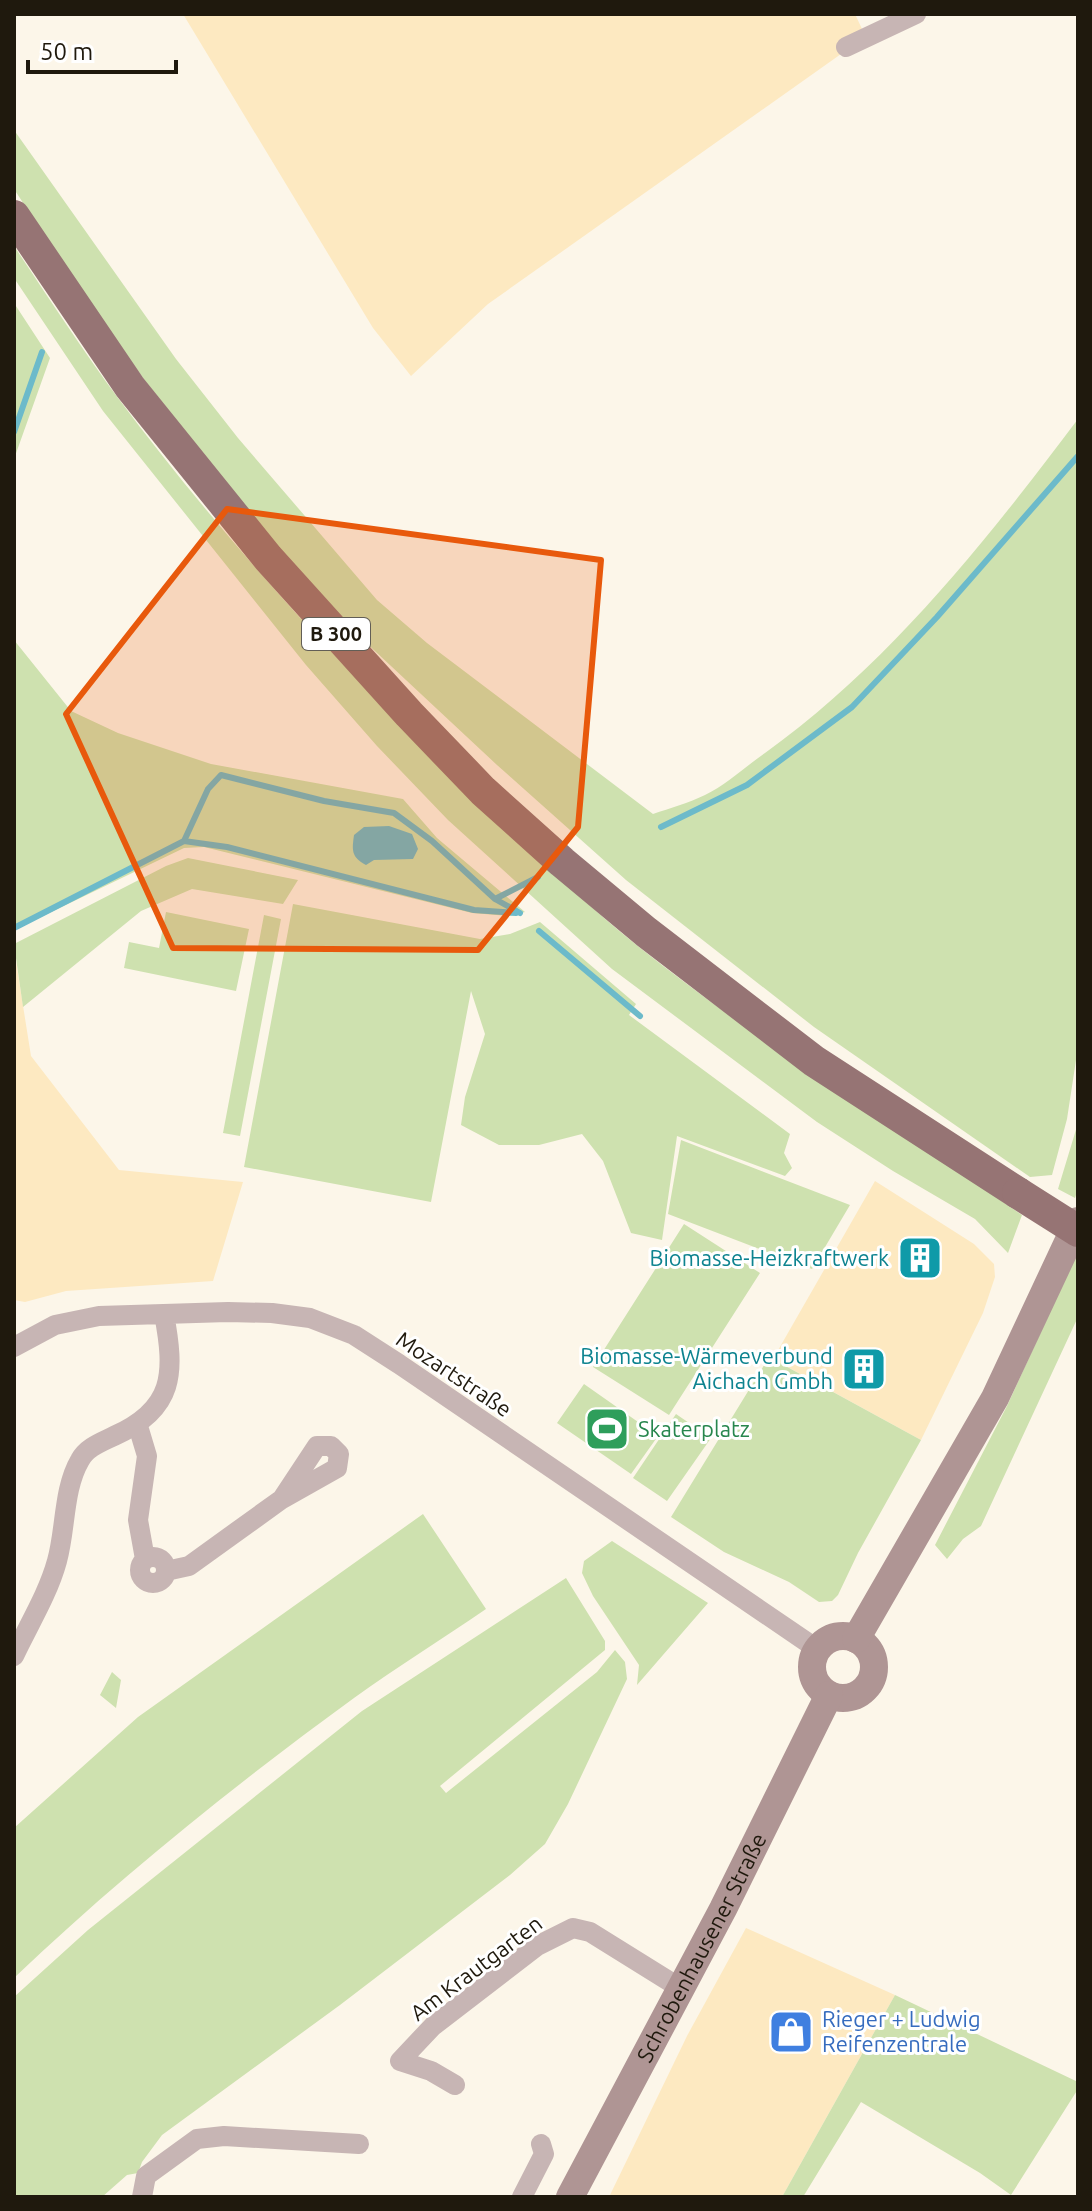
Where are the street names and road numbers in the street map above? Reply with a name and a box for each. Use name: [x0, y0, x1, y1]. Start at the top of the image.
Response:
road number: B 300: [302, 618, 370, 650]
street label: Mozartstraße: [392, 1326, 517, 1421]
street label: Schrobenhausener Straße: [631, 1829, 771, 2066]
street label: Am Krautgarten: [405, 1910, 546, 2025]

